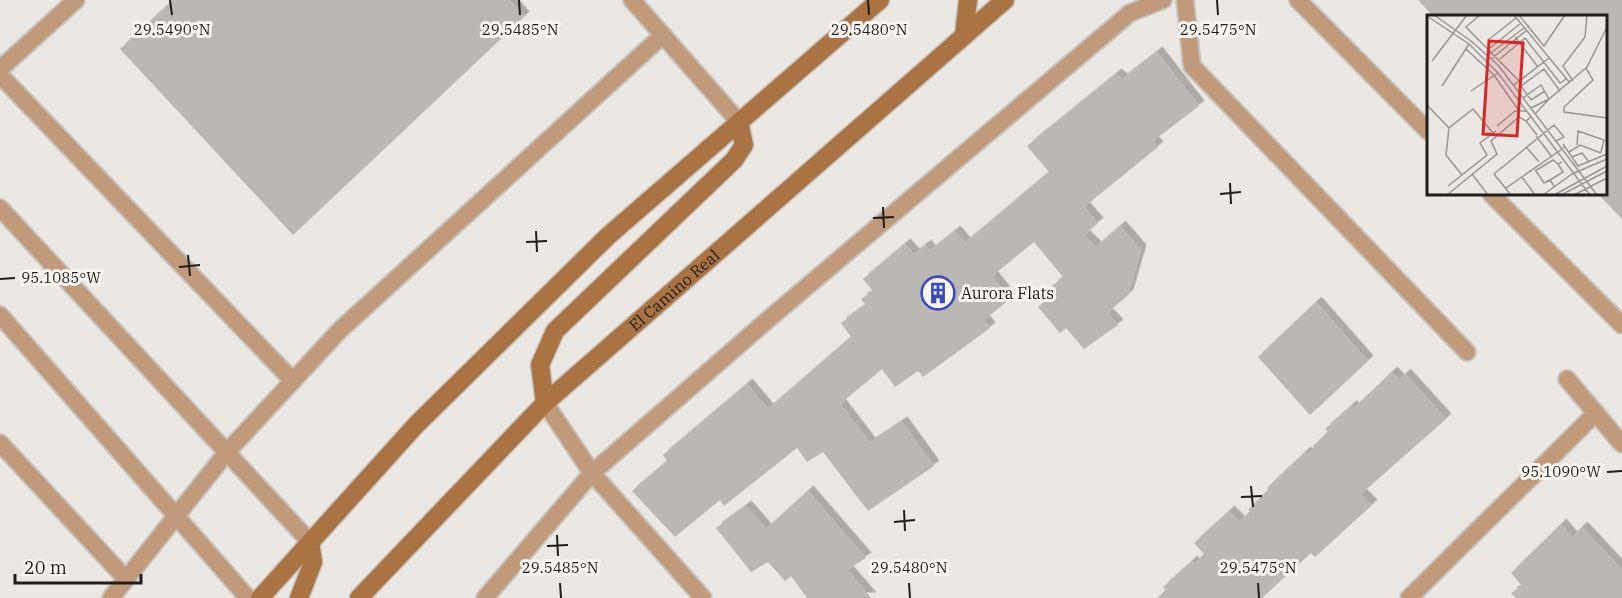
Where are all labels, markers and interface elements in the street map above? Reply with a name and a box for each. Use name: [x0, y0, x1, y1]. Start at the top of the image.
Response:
inset map: [1427, 15, 1607, 195]
text: 29.5490°N: [134, 20, 210, 39]
text: 29.5485°N: [482, 20, 558, 39]
text: 29.5480°N: [831, 20, 907, 39]
text: 29.5475°N: [1180, 20, 1256, 39]
street label: El Camino Real: [625, 245, 724, 335]
text: 95.1085°W: [21, 268, 101, 287]
building icon: Aurora Flats: [920, 275, 956, 311]
place label: Aurora Flats: [961, 283, 1054, 303]
text: 95.1090°W: [1521, 462, 1601, 481]
scale bar: [15, 547, 141, 585]
text: 20 m: [24, 556, 67, 579]
text: 29.5485°N: [522, 558, 598, 577]
text: 29.5480°N: [871, 558, 947, 577]
text: 29.5475°N: [1220, 558, 1296, 577]

